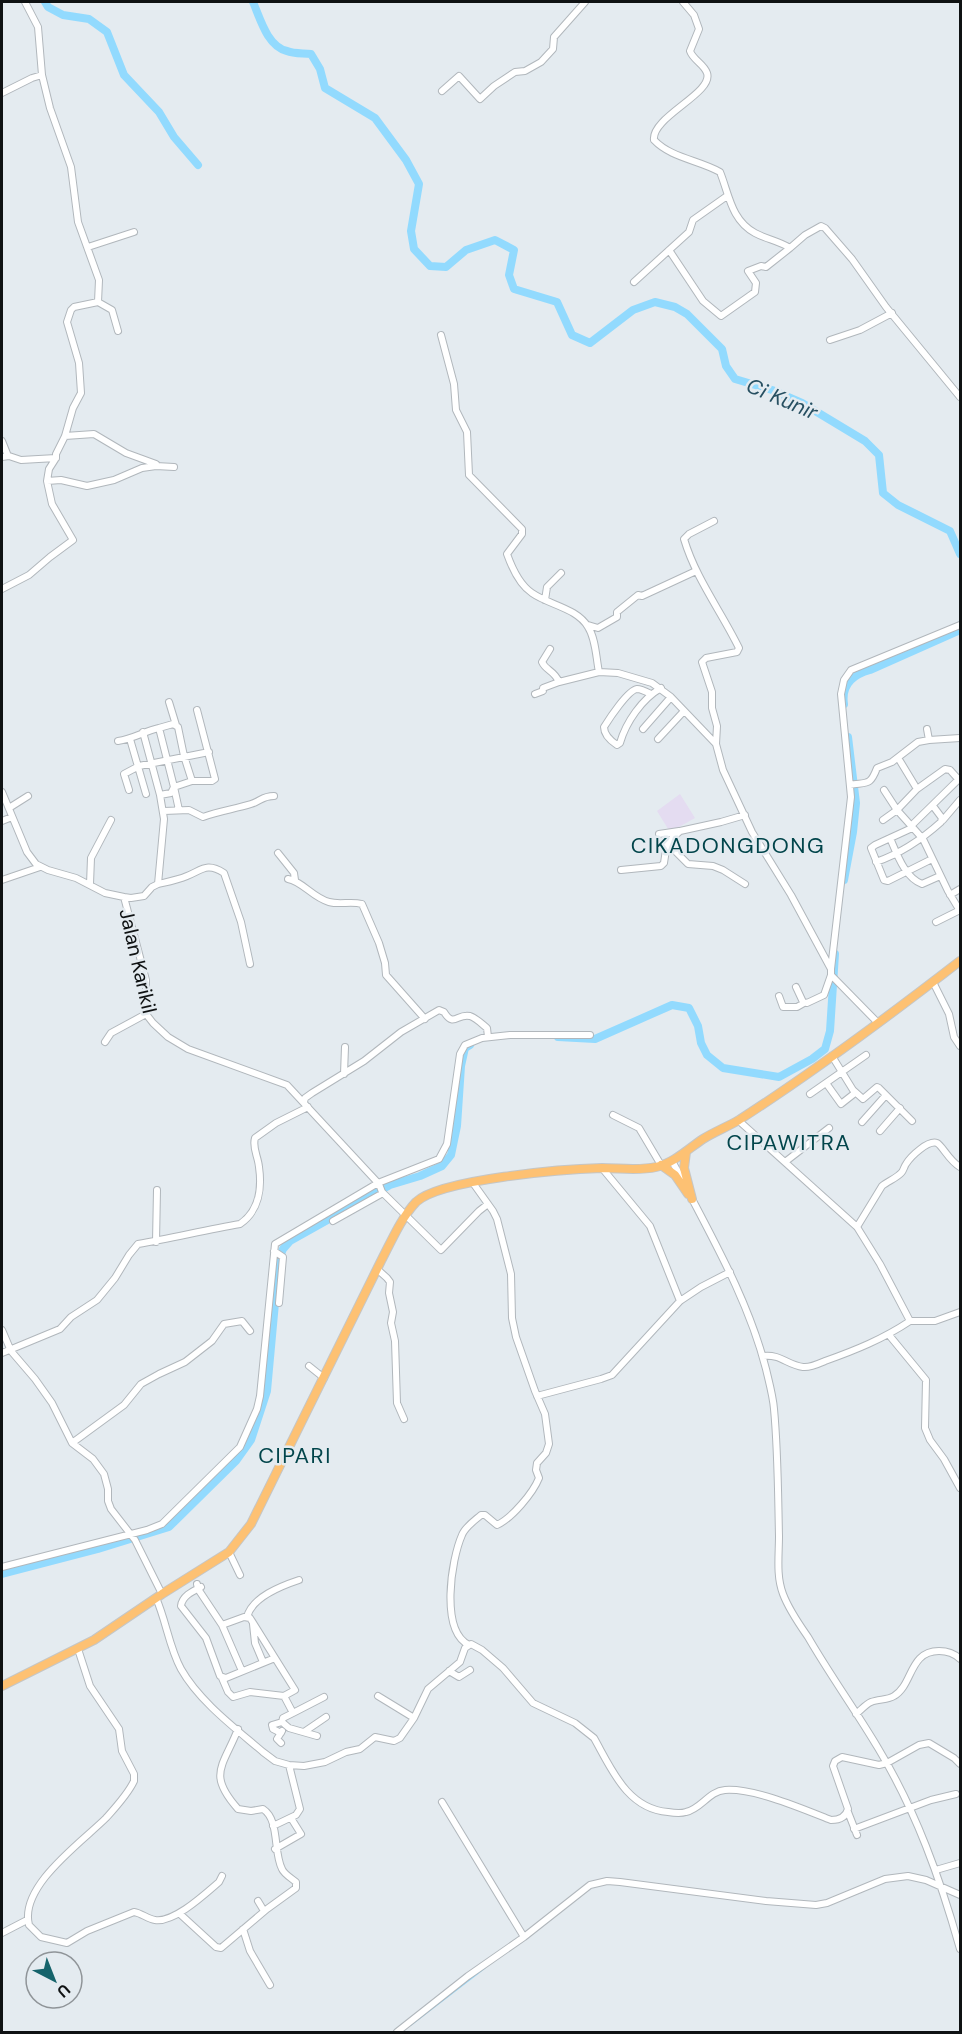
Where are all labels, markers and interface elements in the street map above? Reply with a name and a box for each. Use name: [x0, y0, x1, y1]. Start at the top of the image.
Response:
water label: Ci Kunir: [742, 371, 823, 427]
district label: CIKADONGDONG: [631, 831, 825, 860]
street label: Jalan Karikil: [113, 906, 163, 1016]
district label: CIPAWITRA: [727, 1128, 851, 1157]
district label: CIPARI: [258, 1441, 332, 1470]
north arrow: [24, 1950, 84, 2010]
text: U: [53, 1979, 75, 2002]

